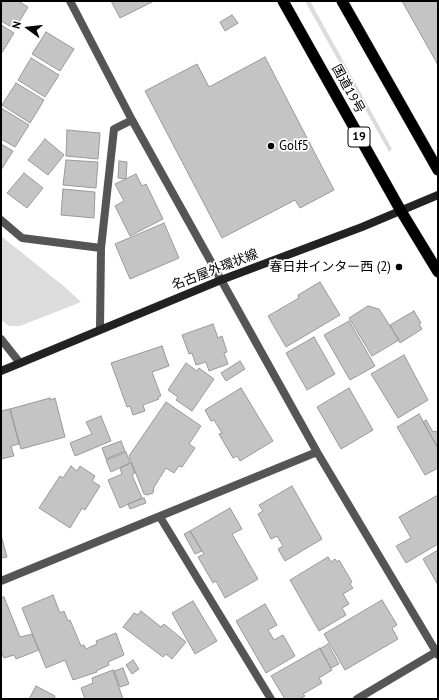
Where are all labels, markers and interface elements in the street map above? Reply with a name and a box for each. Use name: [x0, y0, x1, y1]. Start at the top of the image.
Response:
north arrow: [8, 8, 48, 48]
text: N: [9, 20, 24, 30]
street label: 国道19号: [328, 62, 368, 116]
road number: 19: [348, 127, 370, 147]
place label: Golf5: [279, 138, 309, 154]
marker: Golf5: [266, 141, 276, 151]
street label: 名古屋外環状線: [170, 246, 260, 294]
place label: 春日井インター西 (2): [269, 259, 391, 275]
marker: 春日井インター西 (2): [394, 262, 404, 272]

